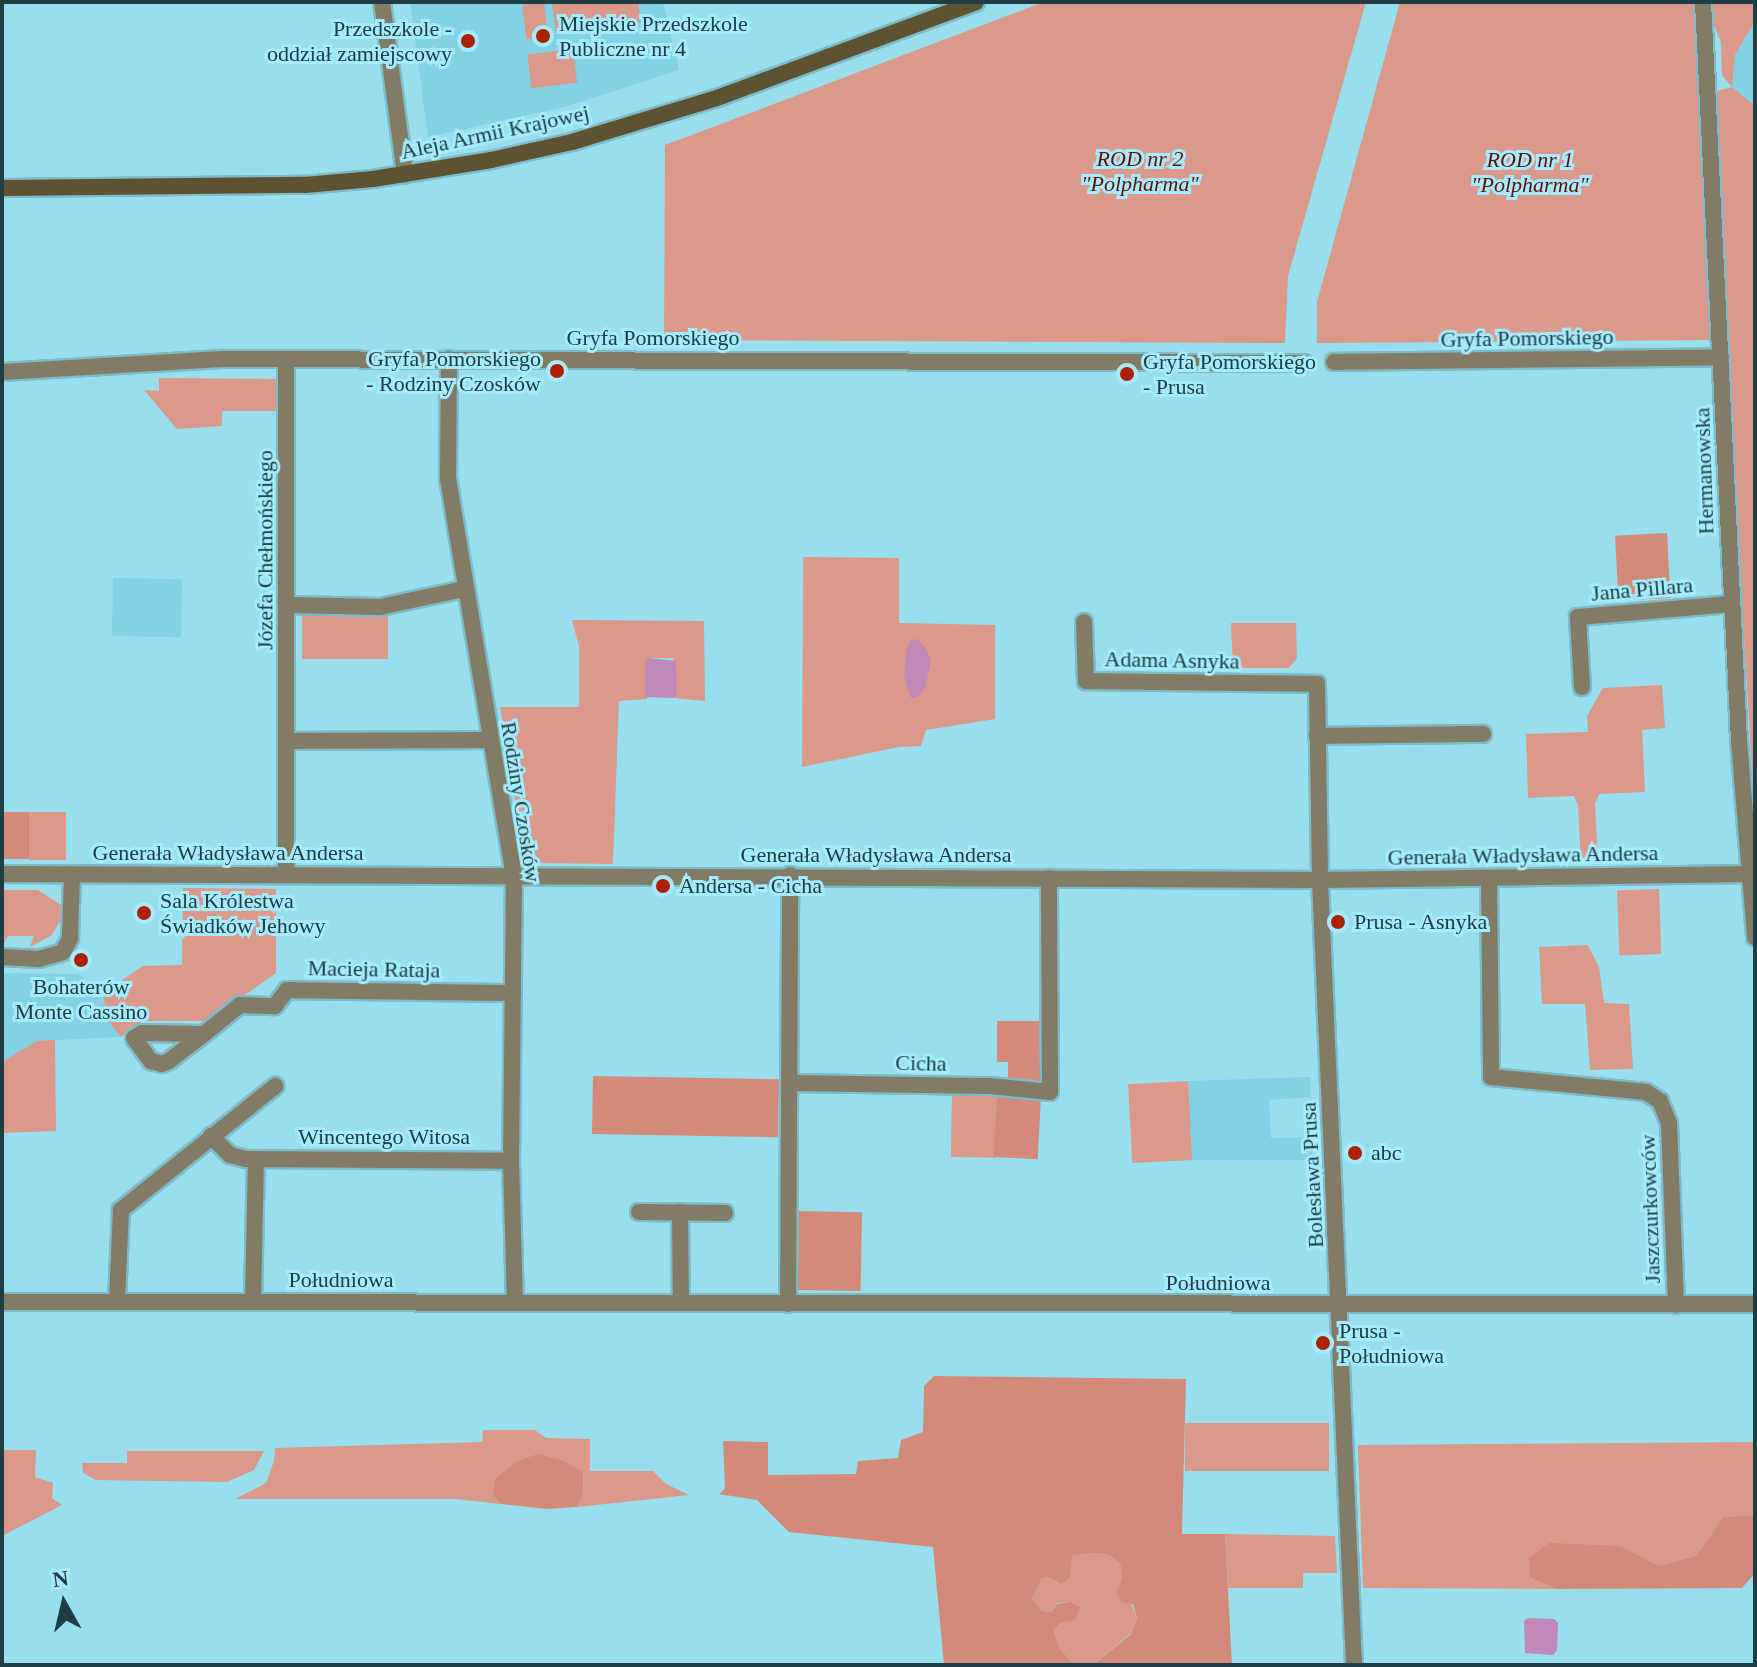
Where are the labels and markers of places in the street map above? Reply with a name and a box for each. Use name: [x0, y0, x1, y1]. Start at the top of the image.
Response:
place label: Miejskie Przedszkole Publiczne nr 4: [559, 10, 748, 62]
place label: Przedszkole - oddział zamiejscowy: [267, 15, 452, 66]
marker: Miejskie Przedszkole Publiczne nr 4: [534, 27, 552, 45]
marker: Przedszkole - oddział zamiejscowy: [459, 32, 477, 50]
place label: Gryfa Pomorskiego - Rodziny Czosków: [366, 345, 541, 396]
place label: Gryfa Pomorskiego - Prusa: [1143, 348, 1316, 400]
marker: Gryfa Pomorskiego - Rodziny Czosków: [548, 362, 566, 380]
marker: Gryfa Pomorskiego - Prusa: [1118, 365, 1136, 383]
place label: Andersa - Cicha: [679, 873, 822, 899]
marker: Andersa - Cicha: [654, 877, 672, 895]
place label: Sala Królestwa Świadków Jehowy: [160, 887, 326, 938]
marker: Sala Królestwa Świadków Jehowy: [135, 904, 153, 922]
place label: Prusa - Asnyka: [1354, 909, 1488, 935]
marker: Prusa - Asnyka: [1329, 913, 1347, 931]
marker: Bohaterów Monte Cassino: [72, 951, 90, 969]
place label: Bohaterów Monte Cassino: [15, 973, 147, 1024]
place label: abc: [1371, 1140, 1402, 1166]
marker: abc: [1346, 1144, 1364, 1162]
place label: Prusa - Południowa: [1339, 1317, 1444, 1368]
marker: Prusa - Południowa: [1314, 1334, 1332, 1352]

